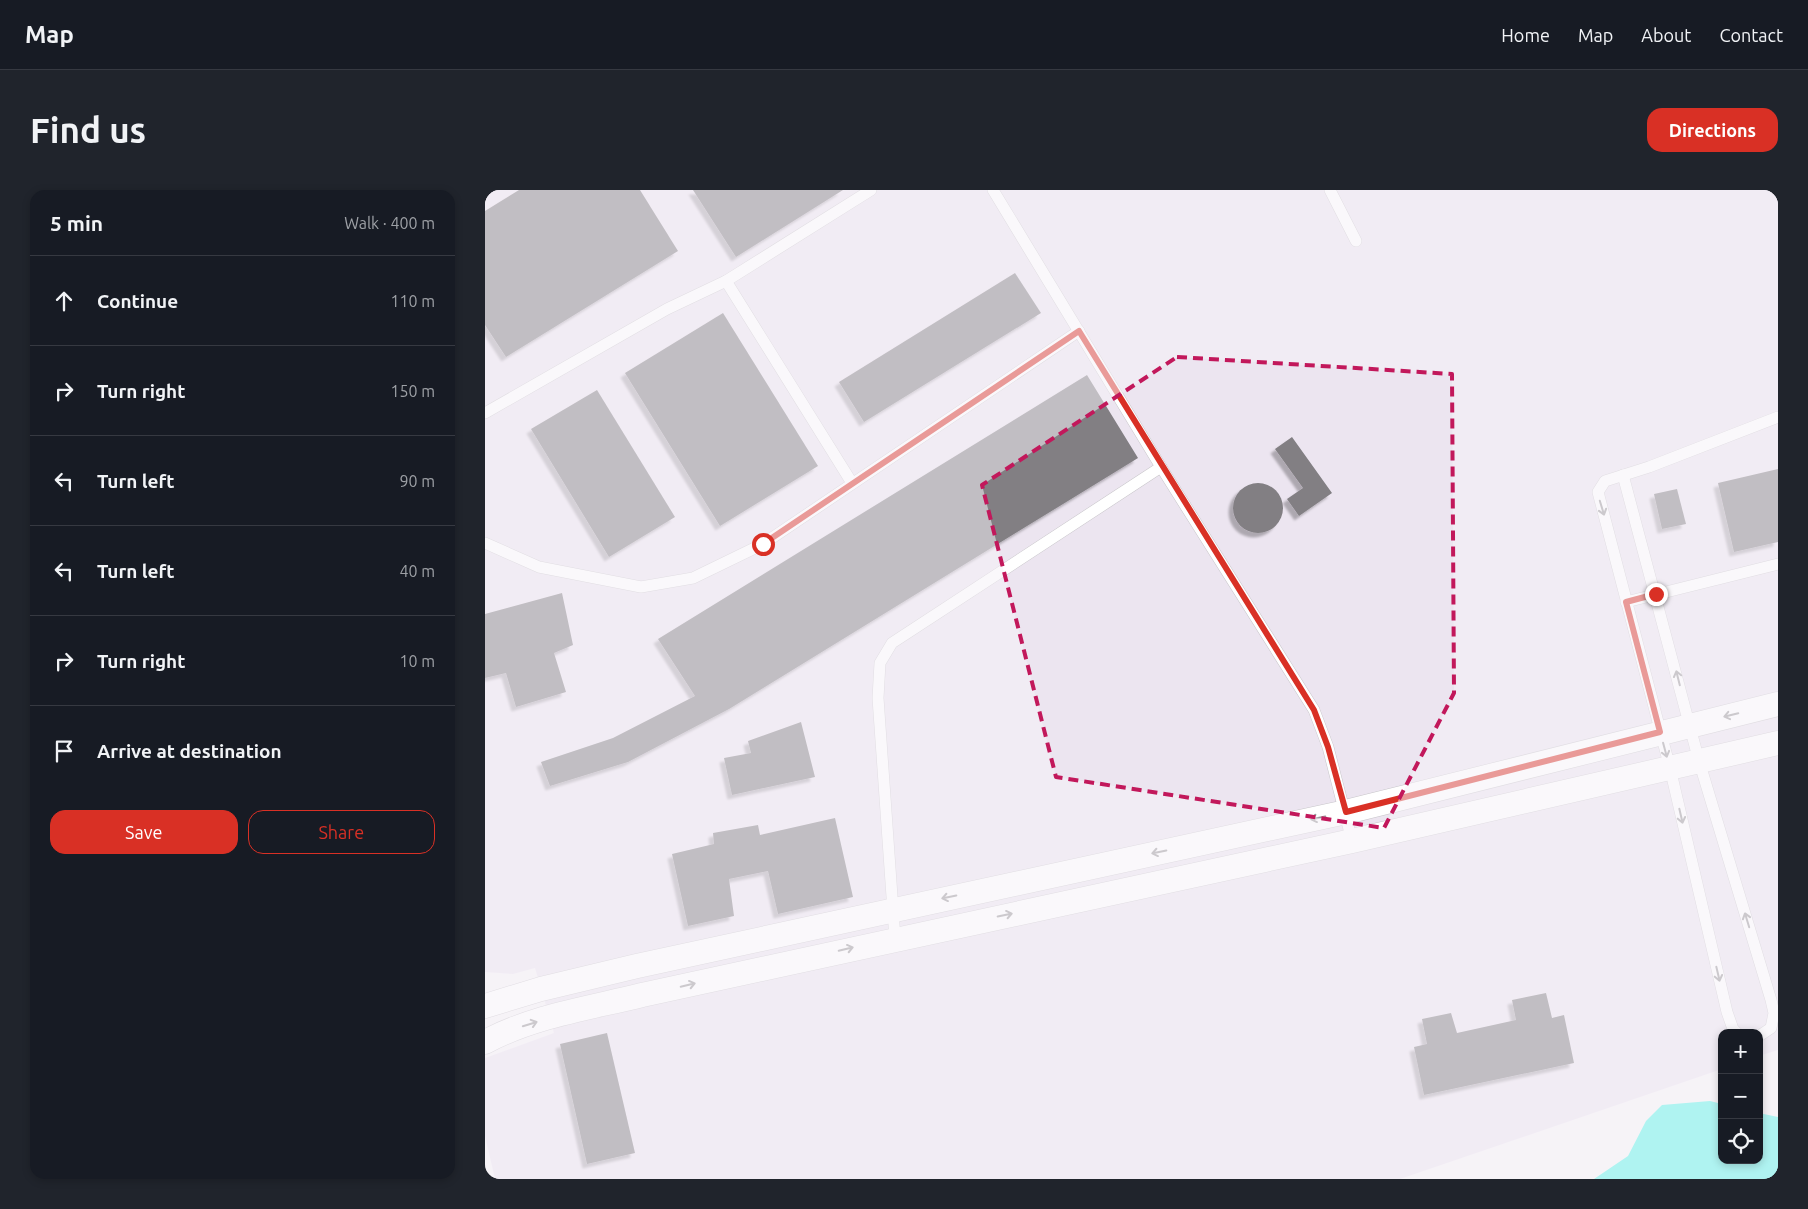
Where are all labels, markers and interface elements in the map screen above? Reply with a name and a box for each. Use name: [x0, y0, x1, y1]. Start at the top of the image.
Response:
text: Map: [25, 21, 74, 48]
text: Home: [1501, 25, 1550, 45]
text: Map: [1578, 25, 1613, 45]
text: About: [1641, 25, 1691, 45]
text: Contact: [1719, 25, 1783, 45]
button: Directions: [1647, 108, 1778, 152]
text: Find us: [30, 110, 146, 150]
text: 5 min: [50, 211, 103, 235]
text: Walk · 400 m: [344, 214, 435, 232]
icon: ahead: [50, 287, 78, 315]
text: Continue: [97, 290, 178, 312]
text: 110 m: [390, 292, 435, 310]
icon: right: [50, 377, 78, 405]
text: Turn right: [97, 380, 185, 402]
text: 150 m: [390, 382, 435, 400]
icon: left: [50, 467, 78, 495]
text: Turn left: [97, 470, 175, 492]
text: 90 m: [399, 472, 435, 490]
one-way arrow: [1597, 499, 1607, 515]
route start: [752, 533, 775, 556]
icon: left: [50, 557, 78, 585]
text: Turn left: [97, 560, 175, 582]
text: 40 m: [399, 562, 435, 580]
route end: [1645, 583, 1668, 606]
icon: right: [50, 647, 78, 675]
text: Turn right: [97, 650, 185, 672]
text: 10 m: [399, 652, 435, 670]
one-way arrow: [1673, 670, 1682, 686]
one-way arrow: [1723, 711, 1739, 720]
icon: arrive: [50, 737, 78, 765]
text: Arrive at destination: [97, 740, 282, 762]
one-way arrow: [1661, 742, 1670, 758]
one-way arrow: [1677, 807, 1686, 823]
button: Save: [50, 810, 238, 854]
button: Share: [248, 810, 435, 854]
one-way arrow: [1311, 814, 1327, 823]
one-way arrow: [1152, 848, 1168, 857]
one-way arrow: [942, 893, 958, 903]
one-way arrow: [997, 910, 1013, 919]
one-way arrow: [1741, 912, 1751, 928]
one-way arrow: [838, 944, 854, 954]
one-way arrow: [1714, 965, 1723, 981]
one-way arrow: [679, 980, 695, 989]
one-way arrow: [522, 1019, 537, 1028]
map controls: [1718, 1029, 1763, 1164]
button: +: [1718, 1029, 1763, 1074]
button: −: [1718, 1074, 1763, 1119]
button: locate: [1718, 1119, 1763, 1164]

